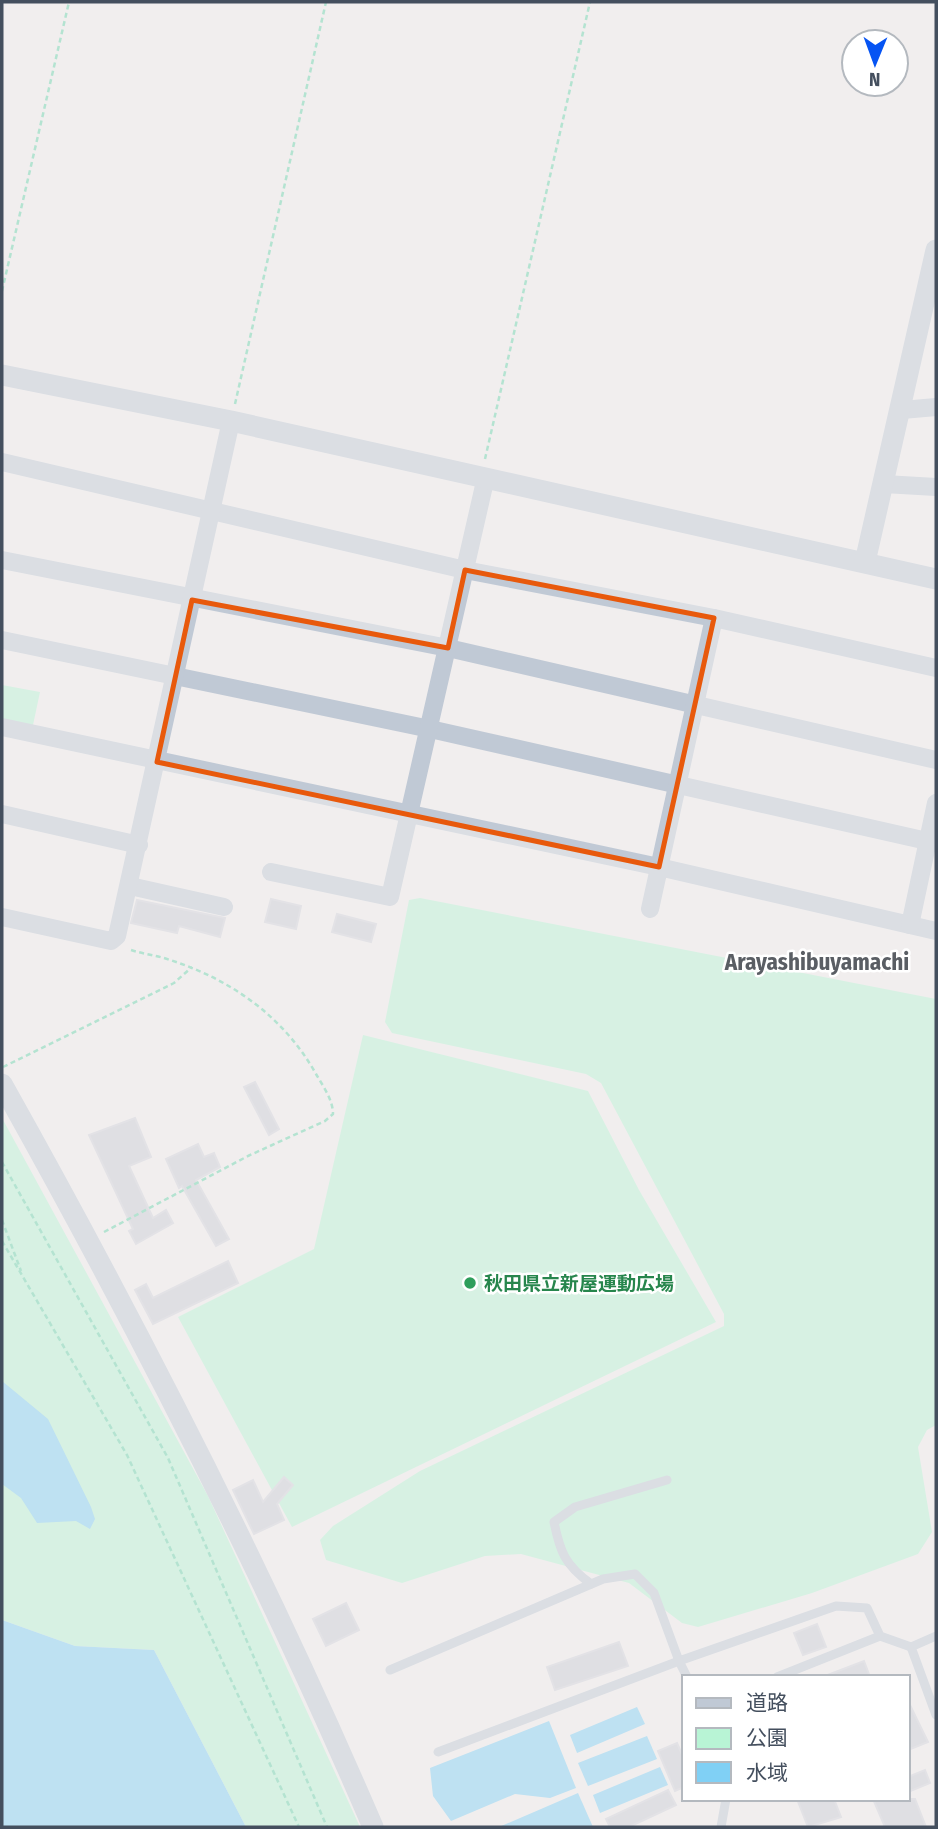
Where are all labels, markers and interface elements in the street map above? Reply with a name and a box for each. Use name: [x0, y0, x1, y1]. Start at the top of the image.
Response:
north arrow: [840, 28, 910, 98]
text: N: [869, 68, 881, 91]
district label: Arayashibuyamachi: [724, 948, 909, 976]
place label: 秋田県立新屋運動広場: [484, 1272, 674, 1295]
marker: 秋田県立新屋運動広場: [462, 1275, 478, 1291]
legend: [682, 1675, 910, 1801]
text: 道路: [746, 1690, 788, 1716]
text: 公園: [746, 1725, 788, 1751]
text: 水域: [746, 1760, 788, 1786]

